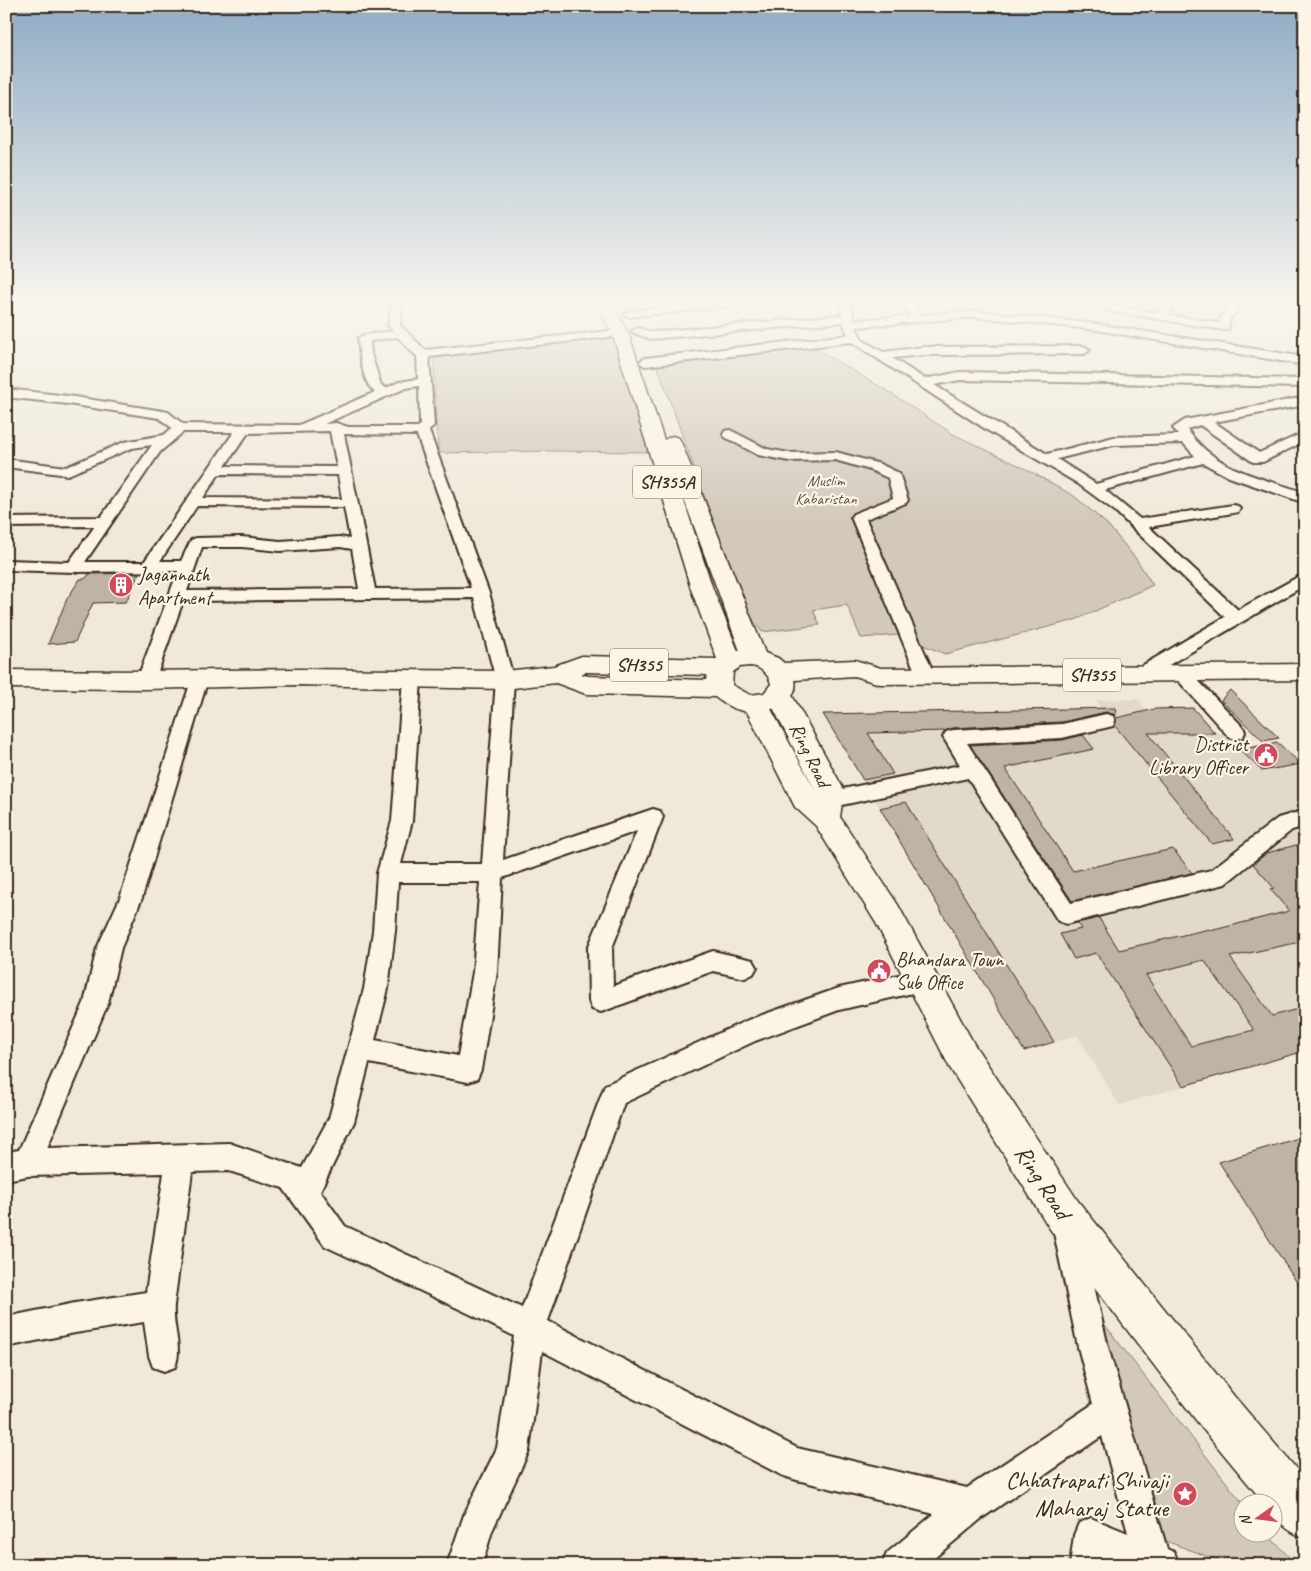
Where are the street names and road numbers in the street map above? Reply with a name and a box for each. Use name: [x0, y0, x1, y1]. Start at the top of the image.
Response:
road number: SH355A: [633, 466, 701, 498]
road number: SH355: [610, 648, 668, 682]
road number: SH355: [1063, 658, 1121, 692]
street label: Ring Road: [784, 719, 838, 794]
street label: Ring Road: [1008, 1139, 1080, 1228]

